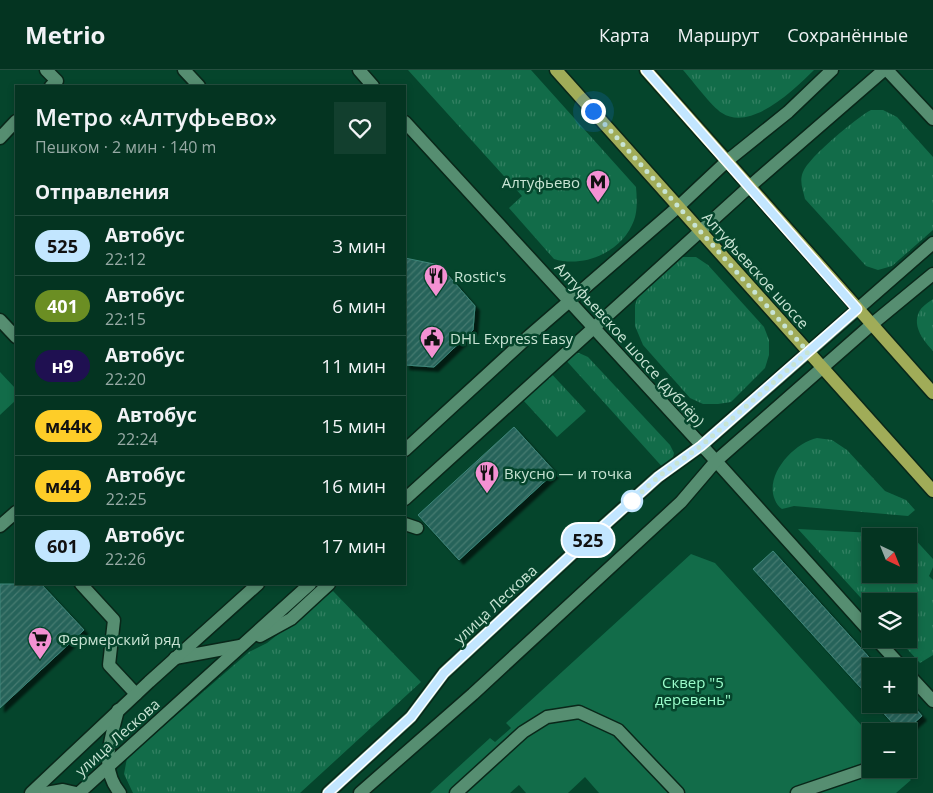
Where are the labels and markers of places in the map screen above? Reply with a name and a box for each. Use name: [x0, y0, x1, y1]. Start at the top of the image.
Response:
metro station icon: Алтуфьево: [585, 169, 611, 203]
place label: Алтуфьево: [502, 172, 580, 192]
restaurant icon: Rostic's: [423, 263, 449, 297]
place label: Rostic's: [454, 266, 506, 286]
public building icon: DHL Express Easy: [419, 325, 445, 359]
place label: DHL Express Easy: [450, 328, 574, 348]
restaurant icon: Вкусно — и точка: [474, 460, 500, 494]
place label: Вкусно — и точка: [504, 463, 632, 483]
unlabelled marker: [621, 490, 643, 512]
supermarket icon: Фермерский ряд: [27, 626, 53, 660]
place label: Фермерский ряд: [58, 629, 181, 649]

